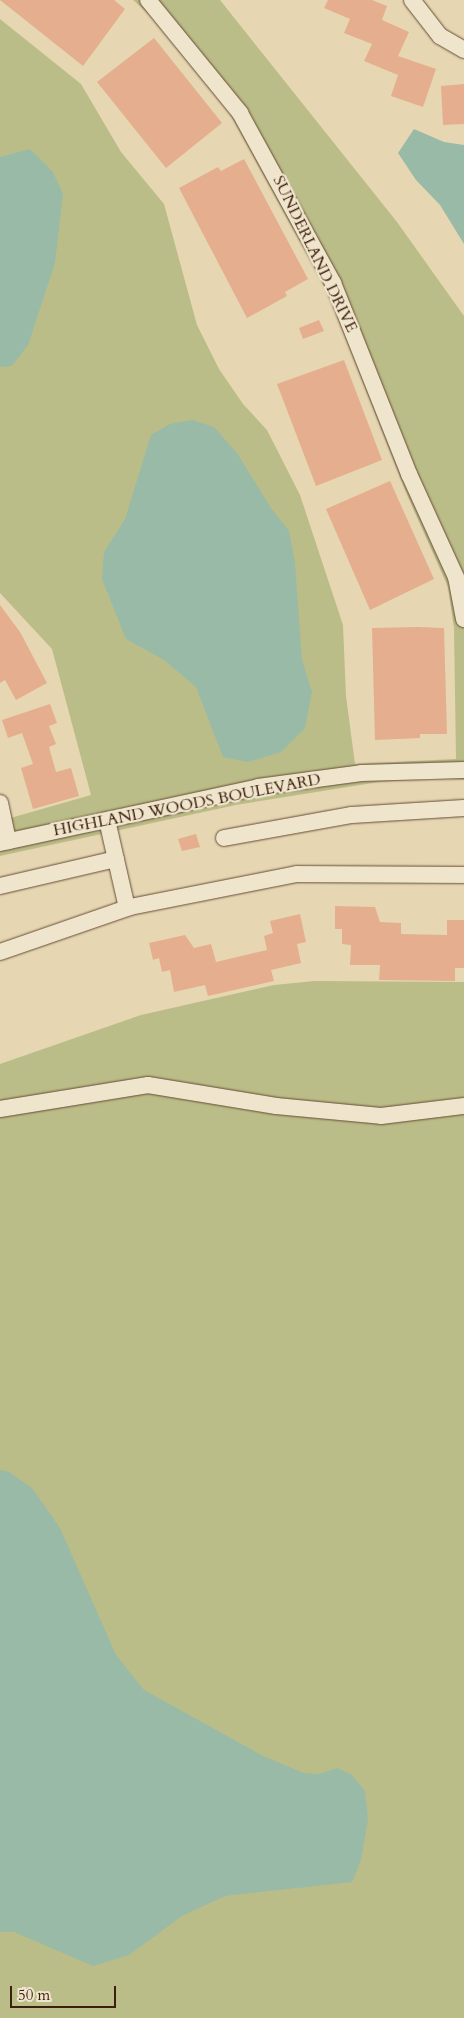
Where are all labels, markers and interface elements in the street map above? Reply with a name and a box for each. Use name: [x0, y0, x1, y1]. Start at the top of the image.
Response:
street label: SUNDERLAND DRIVE: [269, 173, 361, 335]
street label: HIGHLAND WOODS BOULEVARD: [52, 770, 322, 840]
scale bar: [12, 1976, 119, 2008]
text: 50 m: [18, 1985, 50, 2005]

